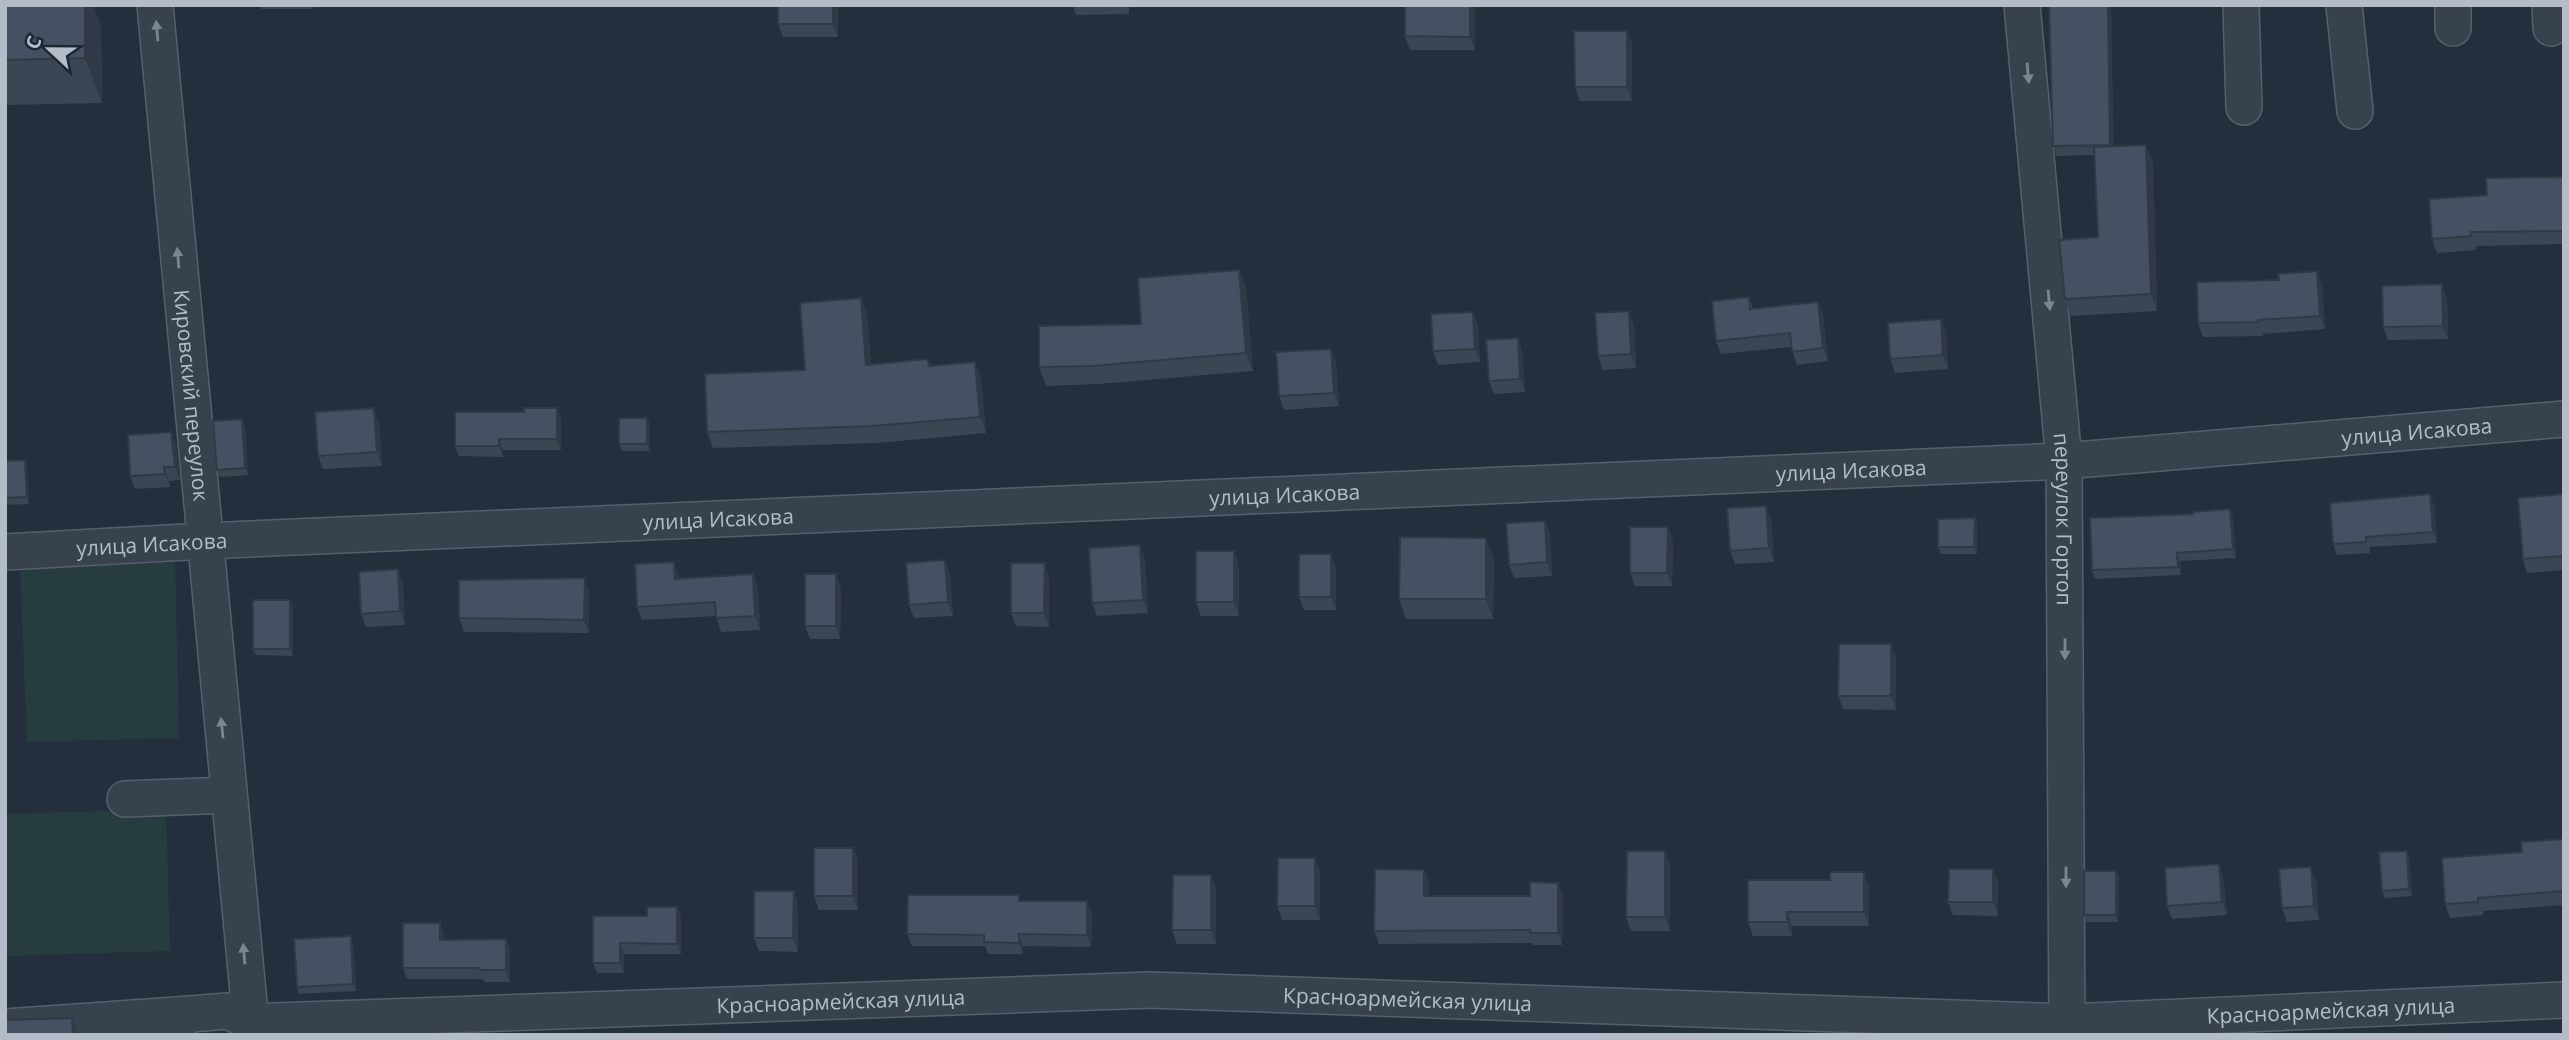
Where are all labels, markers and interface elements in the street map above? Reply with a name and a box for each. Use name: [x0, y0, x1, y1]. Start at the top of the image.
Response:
north arrow: [14, 14, 84, 84]
one-way arrow: [152, 20, 163, 42]
text: С: [19, 32, 48, 53]
one-way arrow: [2023, 62, 2034, 84]
one-way arrow: [172, 246, 183, 268]
street label: Кировский переулок: [168, 288, 216, 502]
one-way arrow: [2044, 289, 2055, 311]
street label: улица Исакова: [2340, 411, 2493, 452]
street label: переулок Гортоп: [2047, 431, 2079, 606]
street label: улица Исакова: [1775, 453, 1927, 487]
street label: улица Исакова: [1209, 477, 1361, 512]
street label: улица Исакова: [642, 502, 794, 536]
street label: улица Исакова: [76, 526, 228, 562]
one-way arrow: [2059, 638, 2071, 660]
one-way arrow: [216, 717, 227, 739]
one-way arrow: [2060, 866, 2072, 888]
one-way arrow: [238, 943, 249, 965]
street label: Красноармейская улица: [1283, 981, 1532, 1017]
street label: Красноармейская улица: [716, 983, 966, 1019]
street label: Красноармейская улица: [2206, 991, 2456, 1030]

